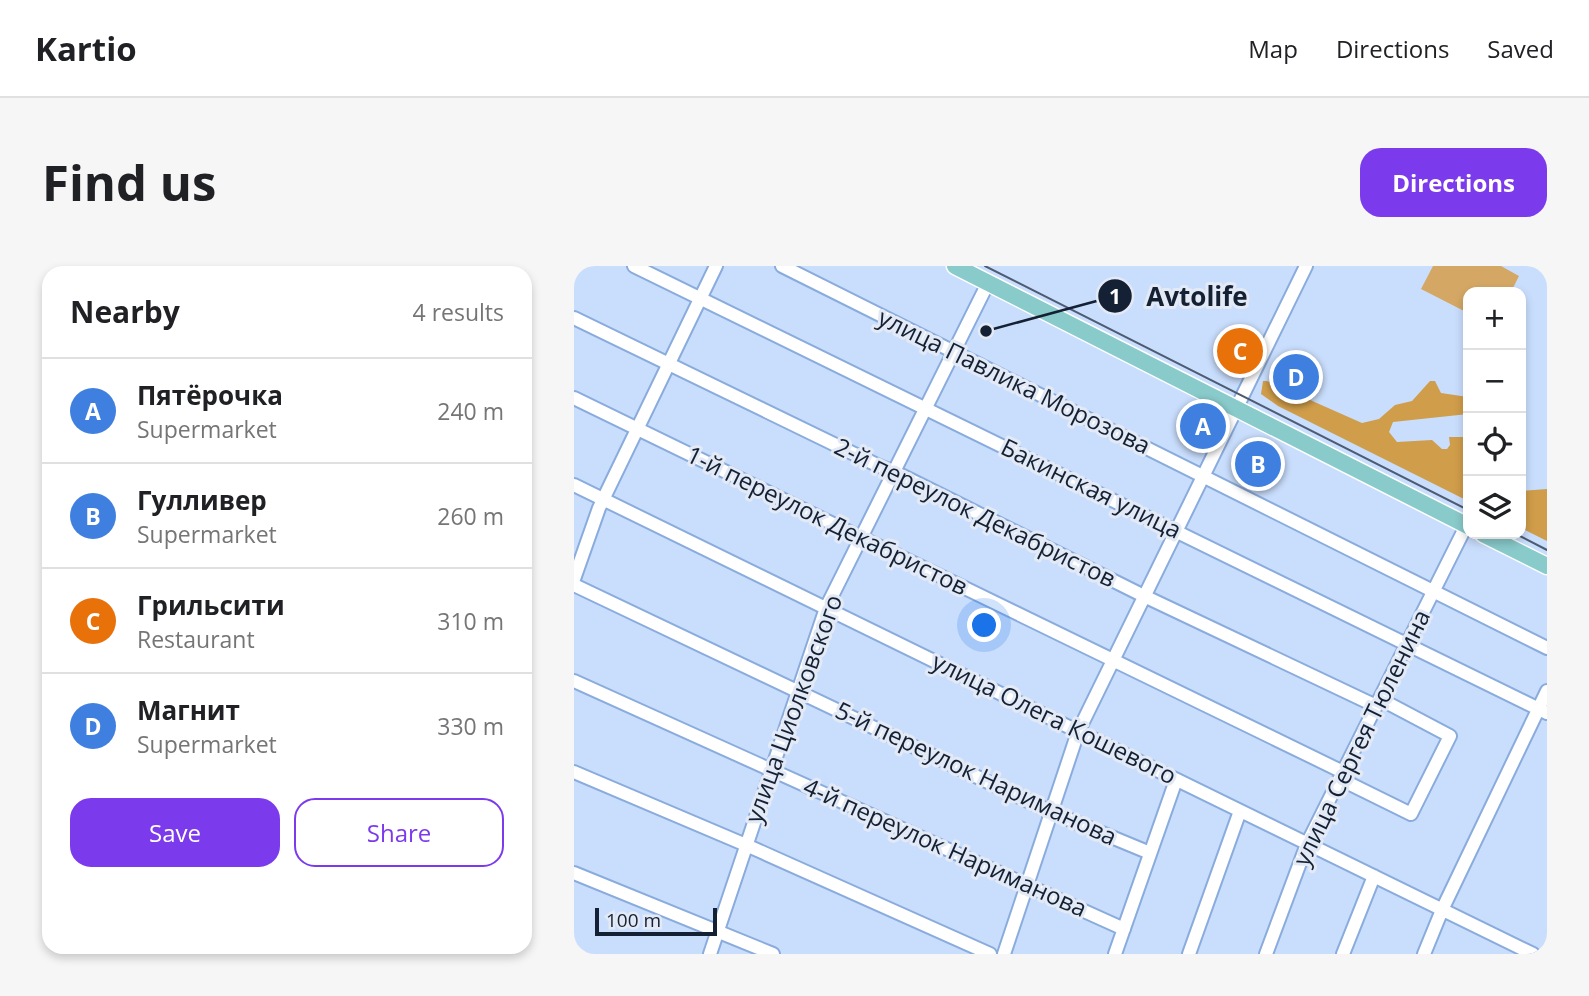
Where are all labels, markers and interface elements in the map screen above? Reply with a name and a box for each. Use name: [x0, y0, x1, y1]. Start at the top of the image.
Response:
text: Kartio: [35, 26, 137, 71]
text: Map: [1248, 32, 1298, 65]
text: Directions: [1336, 32, 1449, 65]
text: Saved: [1487, 32, 1554, 65]
button: Directions: [1360, 148, 1547, 217]
text: Find us: [42, 149, 216, 215]
callout: Avtolife: [1098, 273, 1262, 320]
text: Avtolife: [1146, 278, 1248, 314]
text: 1: [1109, 282, 1121, 310]
map controls: [1463, 287, 1526, 539]
button: +: [1463, 287, 1526, 350]
text: Nearby: [70, 291, 180, 332]
text: 4 results: [413, 296, 504, 328]
street label: улица Павлика Морозова: [873, 300, 1156, 461]
pin: C: [1217, 325, 1263, 377]
button: −: [1463, 350, 1526, 413]
pin: D: [1273, 351, 1319, 403]
text: Пятёрочка: [137, 377, 283, 413]
text: A: [85, 395, 101, 427]
text: 240 m: [437, 395, 504, 427]
pin: A: [1180, 400, 1226, 452]
text: Supermarket: [137, 413, 277, 445]
button: locate: [1463, 413, 1526, 476]
street label: 2-й переулок Декабристов: [829, 429, 1122, 594]
street label: Бакинская улица: [996, 430, 1187, 546]
street label: 1-й переулок Декабристов: [681, 437, 974, 602]
pin: B: [1235, 438, 1281, 490]
button: layers: [1463, 476, 1526, 539]
text: Гулливер: [137, 482, 267, 518]
text: B: [85, 500, 101, 532]
text: 260 m: [437, 500, 504, 532]
text: Supermarket: [137, 518, 277, 550]
text: Грильсити: [137, 587, 285, 623]
street label: улица Циолковского: [736, 590, 849, 827]
street label: улица Сергея Тюленина: [1284, 604, 1437, 871]
text: C: [86, 605, 100, 637]
text: 310 m: [437, 605, 504, 637]
your location: [967, 608, 1001, 642]
text: Restaurant: [137, 623, 255, 655]
street label: улица Олега Кошевого: [927, 644, 1182, 791]
text: Магнит: [137, 692, 240, 728]
street label: 5-й переулок Нариманова: [831, 693, 1123, 852]
text: D: [84, 710, 102, 742]
text: 330 m: [437, 710, 504, 742]
text: Supermarket: [137, 728, 277, 760]
street label: 4-й переулок Нариманова: [799, 769, 1093, 924]
button: Save: [70, 798, 280, 867]
button: Share: [294, 798, 504, 867]
scale bar: [595, 905, 718, 937]
text: 100 m: [606, 907, 661, 933]

